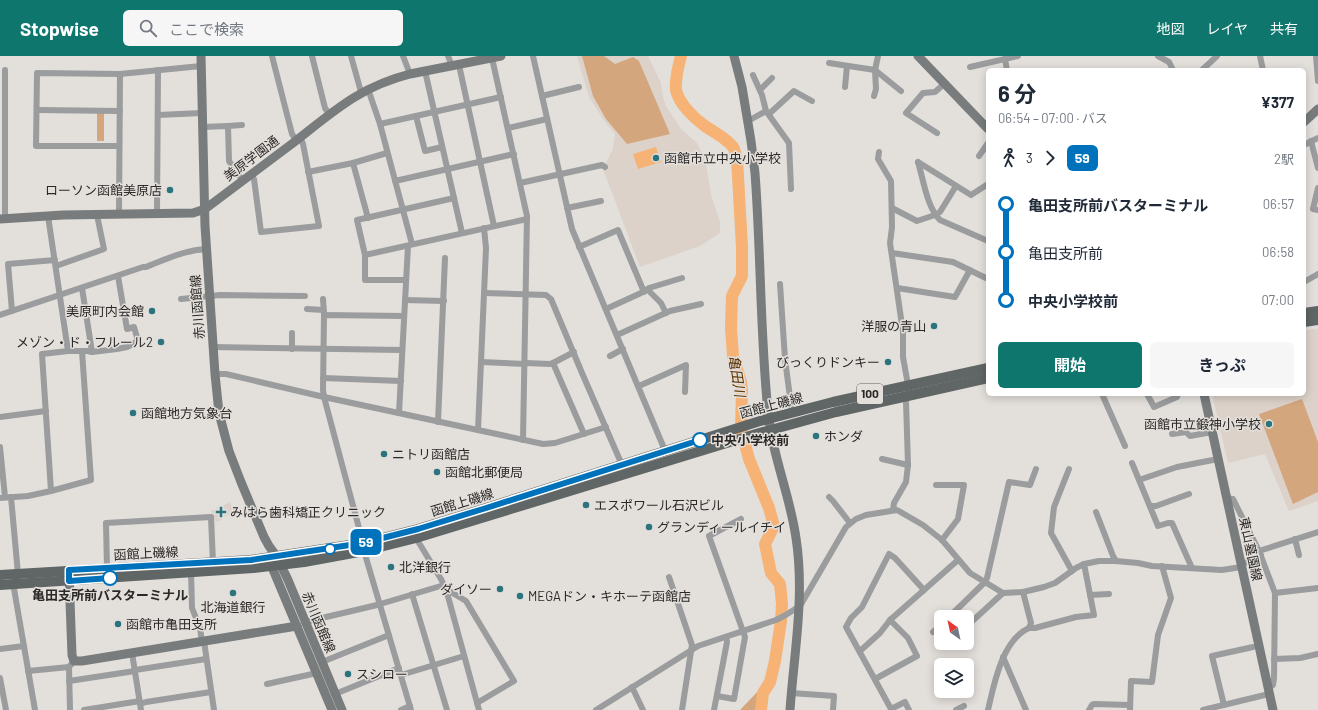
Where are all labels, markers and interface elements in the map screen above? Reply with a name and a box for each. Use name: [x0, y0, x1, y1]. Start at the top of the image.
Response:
search box: [123, 10, 403, 46]
text: Stopwise: [20, 17, 99, 40]
icon: search: [137, 17, 159, 39]
text: ここで検索: [169, 20, 244, 38]
text: 地図: [1156, 20, 1184, 37]
text: レイヤ: [1206, 20, 1248, 37]
text: 共有: [1270, 20, 1298, 37]
text: 6 分: [998, 80, 1036, 106]
text: ¥377: [1261, 93, 1294, 111]
text: 06:54 – 07:00 · バス: [998, 110, 1108, 126]
street label: 美原学園通: [220, 132, 282, 184]
icon: walk: [998, 147, 1020, 169]
icon: forward: [1039, 147, 1061, 169]
text: 59: [1075, 149, 1090, 166]
place label: 函館市立中央小学校: [664, 150, 781, 166]
text: 3: [1026, 150, 1033, 166]
text: 2駅: [1274, 151, 1294, 167]
marker: 函館市立中央小学校: [651, 153, 661, 163]
place label: ローソン函館美原店: [45, 182, 162, 198]
marker: ローソン函館美原店: [165, 185, 175, 195]
text: 亀田支所前バスターミナル: [1028, 196, 1208, 214]
text: 06:57: [1263, 196, 1294, 212]
text: 亀田支所前: [1028, 244, 1103, 262]
text: 06:58: [1262, 244, 1294, 260]
street label: 赤川函館線: [187, 274, 207, 340]
text: 中央小学校前: [1028, 292, 1118, 310]
text: 07:00: [1261, 292, 1294, 308]
place label: 美原町内会館: [66, 303, 144, 319]
marker: 美原町内会館: [147, 306, 157, 316]
place label: 洋服の青山: [861, 318, 926, 334]
marker: 洋服の青山: [929, 321, 939, 331]
place label: メゾン・ド・フルール2: [16, 334, 153, 350]
marker: メゾン・ド・フルール2: [156, 337, 166, 347]
button: 開始: [998, 342, 1142, 388]
button: きっぷ: [1150, 342, 1294, 388]
water label: 亀田川: [726, 354, 749, 400]
place label: びっくりドンキー: [776, 354, 880, 370]
marker: びっくりドンキー: [883, 357, 893, 367]
road number: 100: [857, 384, 883, 404]
street label: 函館上磯線: [738, 389, 804, 421]
place label: 函館地方気象台: [141, 405, 232, 421]
marker: 函館地方気象台: [128, 408, 138, 418]
place label: 函館市立鍛神小学校: [1144, 416, 1261, 432]
marker: 函館市立鍛神小学校: [1264, 419, 1274, 429]
place label: ホンダ: [824, 428, 863, 444]
marker: ホンダ: [811, 431, 821, 441]
marker: 中央小学校前: [692, 432, 708, 448]
place label: 中央小学校前: [711, 432, 789, 448]
place label: ニトリ函館店: [392, 446, 470, 462]
marker: ニトリ函館店: [379, 449, 389, 459]
place label: 函館北郵便局: [445, 464, 523, 480]
marker: 函館北郵便局: [432, 467, 442, 477]
street label: 函館上磯線: [429, 485, 495, 519]
place label: エスポワール石沢ビル: [594, 497, 724, 513]
marker: エスポワール石沢ビル: [581, 500, 591, 510]
place label: みはら歯科矯正クリニック: [230, 504, 386, 520]
marker: みはら歯科矯正クリニック: [215, 506, 227, 518]
street label: 東山墓園線: [1236, 516, 1266, 582]
place label: グランディールイチイ: [657, 519, 786, 535]
marker: グランディールイチイ: [644, 522, 654, 532]
line badge: 59: [348, 529, 384, 555]
text: 59: [359, 533, 373, 550]
street label: 函館上磯線: [113, 543, 179, 563]
unlabelled marker: [324, 543, 336, 555]
place label: 北洋銀行: [399, 559, 451, 575]
marker: 北洋銀行: [386, 562, 396, 572]
marker: 亀田支所前バスターミナル: [102, 570, 118, 586]
place label: ダイソー: [440, 581, 492, 597]
marker: ダイソー: [495, 584, 505, 594]
place label: 亀田支所前バスターミナル: [32, 587, 188, 603]
marker: 北海道銀行: [228, 588, 238, 598]
place label: MEGAドン・キホーテ函館店: [528, 588, 691, 604]
street label: 赤川函館線: [299, 589, 339, 655]
marker: MEGAドン・キホーテ函館店: [515, 591, 525, 601]
place label: 北海道銀行: [200, 599, 266, 615]
north arrow: [934, 610, 974, 650]
map controls: [934, 610, 974, 698]
place label: 函館市亀田支所: [126, 616, 217, 632]
marker: 函館市亀田支所: [113, 619, 123, 629]
button: layers: [934, 658, 974, 698]
place label: スシロー: [356, 666, 408, 682]
marker: スシロー: [343, 669, 353, 679]

